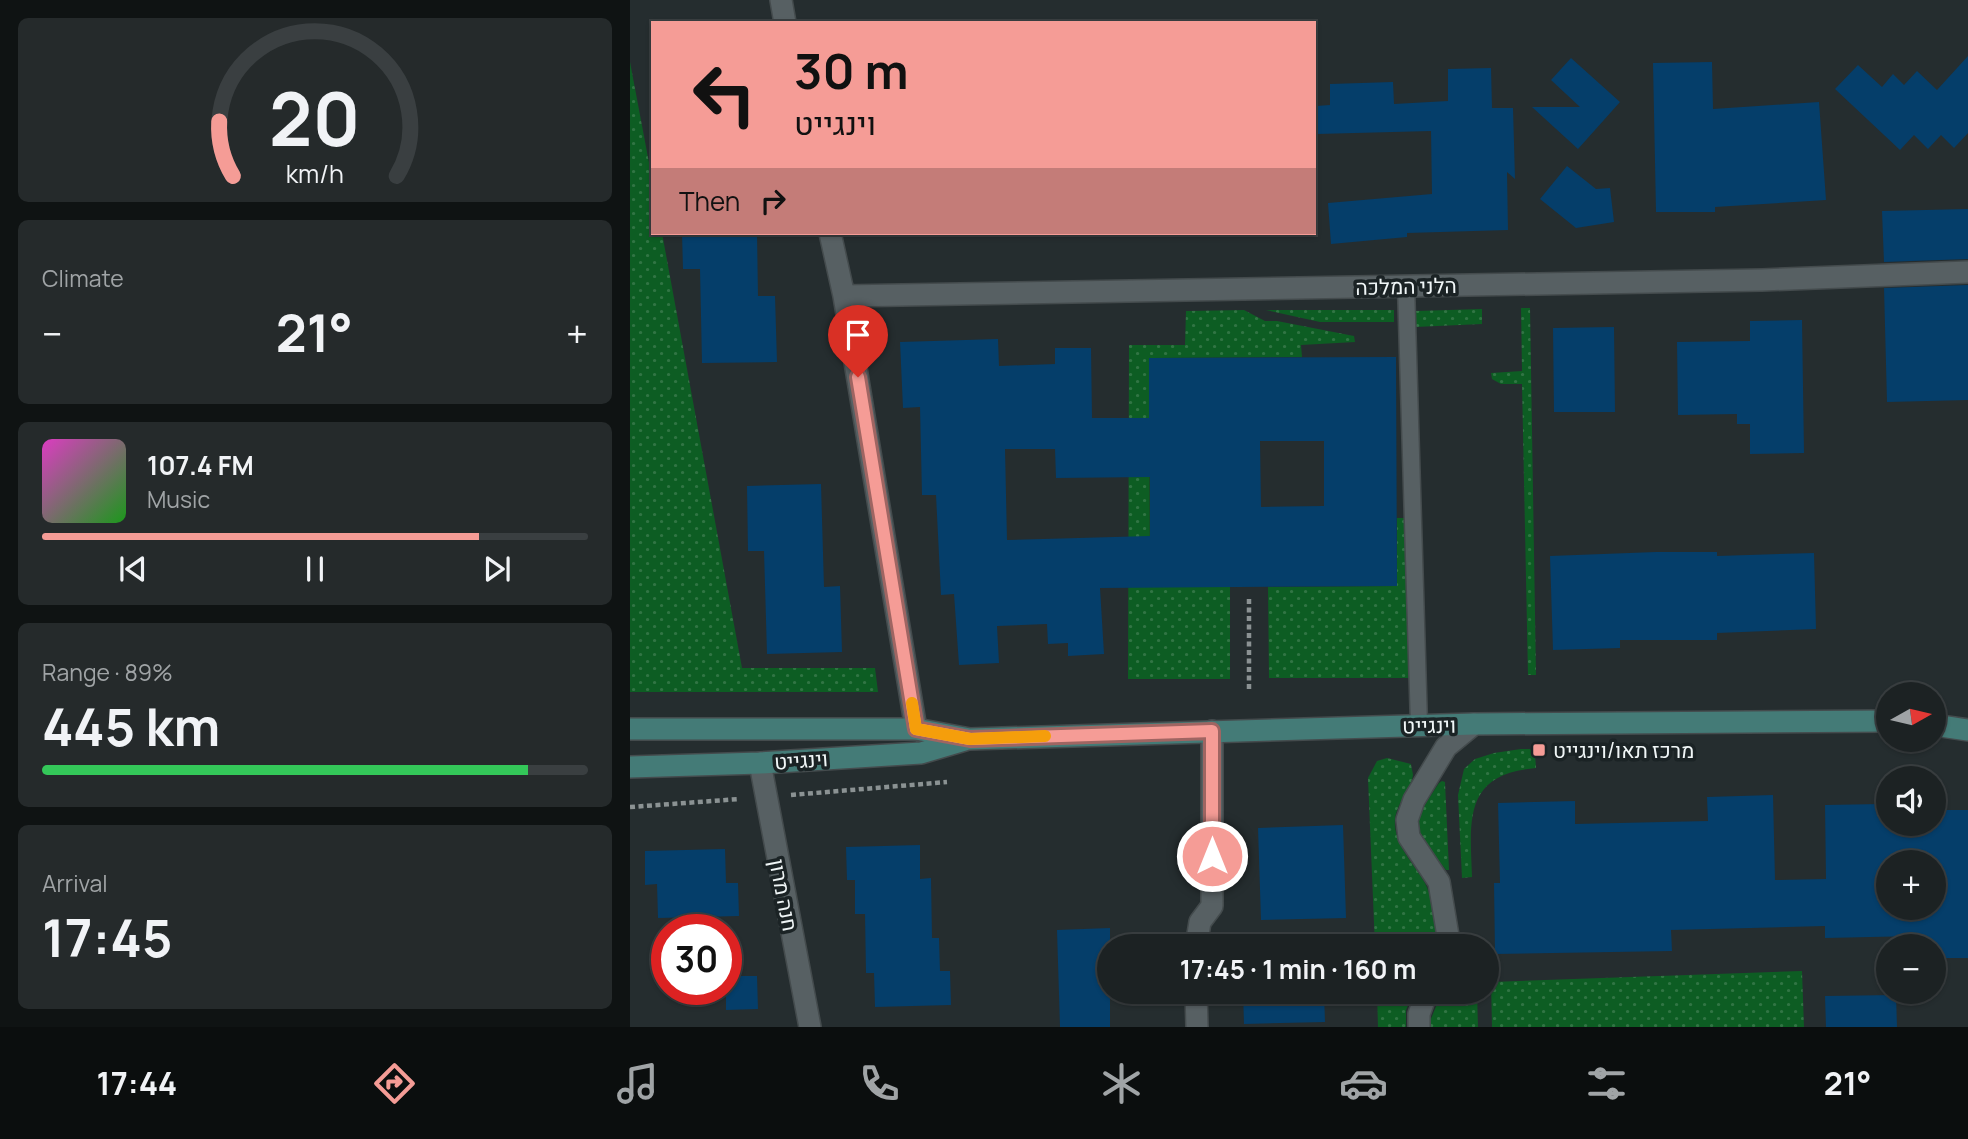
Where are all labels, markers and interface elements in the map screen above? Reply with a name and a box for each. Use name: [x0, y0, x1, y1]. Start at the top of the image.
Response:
text: 30 m: [794, 37, 909, 104]
icon: left: [679, 49, 770, 140]
text: 20: [269, 68, 361, 168]
text: וינגייט: [794, 101, 876, 145]
text: km/h: [286, 156, 344, 191]
icon: right: [754, 182, 792, 220]
text: Then: [679, 183, 740, 219]
text: Climate: [42, 262, 124, 294]
street label: הלני המלכה: [1355, 271, 1457, 301]
text: 21°: [276, 297, 353, 368]
pin: [828, 305, 888, 377]
text: −: [42, 307, 63, 359]
text: +: [566, 307, 588, 359]
icon: arrive: [839, 316, 877, 354]
text: 107.4 FM: [147, 447, 254, 483]
text: Music: [147, 483, 210, 515]
icon: previous: [114, 550, 152, 588]
icon: pause: [296, 550, 334, 588]
icon: next: [478, 550, 516, 588]
text: Range · 89%: [42, 656, 173, 688]
north arrow: [1876, 682, 1946, 752]
map controls: [1876, 682, 1946, 1004]
text: 445 km: [42, 691, 220, 762]
street label: וינגייט: [1402, 711, 1456, 739]
place label: מרכז תאו/וינגייט: [1553, 736, 1694, 764]
marker: מרכז תאו/וינגייט: [1531, 742, 1547, 758]
street label: וינגייט: [773, 744, 829, 776]
button: sound: [1876, 766, 1946, 836]
position arrow: [1175, 819, 1249, 893]
button: +: [1876, 850, 1946, 920]
street label: חנה מרון: [763, 857, 805, 933]
text: Arrival: [42, 867, 108, 899]
text: 17:45: [42, 902, 172, 973]
speed limit sign: 30: [651, 914, 742, 1005]
button: −: [1876, 934, 1946, 1004]
text: 17:45 · 1 min · 160 m: [1180, 951, 1416, 987]
icon: directions: [370, 1059, 419, 1108]
icon: music: [613, 1059, 662, 1108]
icon: phone: [855, 1059, 904, 1108]
icon: climate: [1097, 1059, 1146, 1108]
icon: car: [1339, 1059, 1388, 1108]
icon: filters: [1582, 1059, 1631, 1108]
text: 17:44: [97, 1061, 177, 1105]
text: 21°: [1824, 1061, 1871, 1105]

